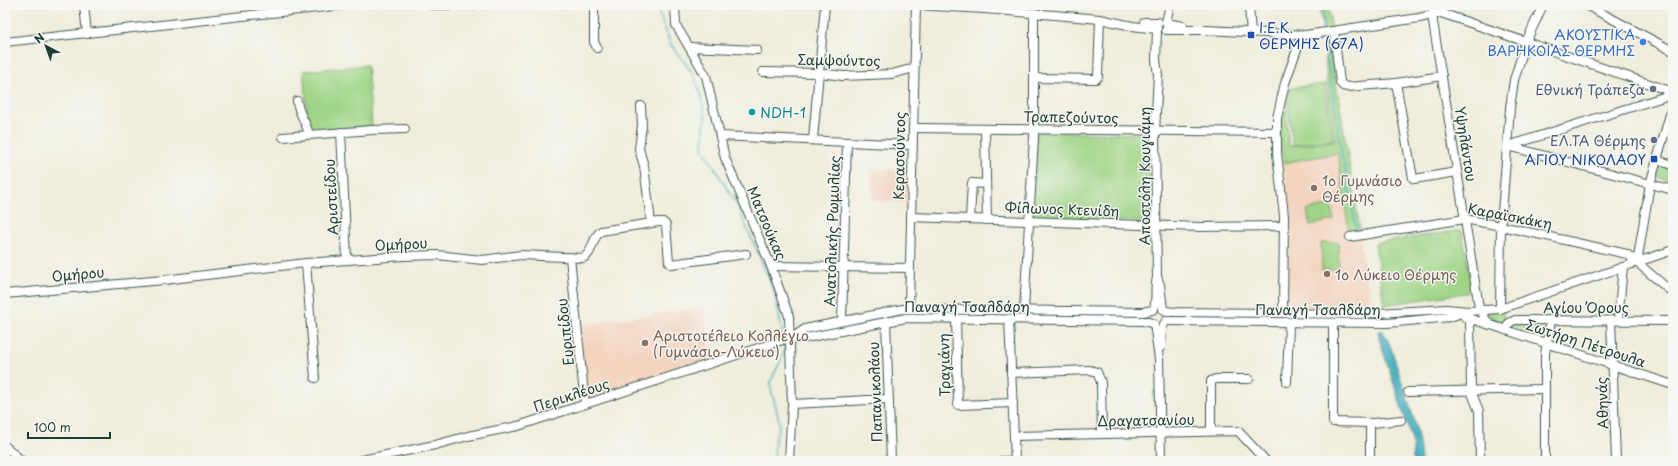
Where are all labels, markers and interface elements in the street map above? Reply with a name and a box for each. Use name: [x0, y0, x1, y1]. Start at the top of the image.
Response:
place label: Ι.Ε.Κ. ΘΕΡΜΗΣ (67Α): [1259, 17, 1364, 54]
place label: ΑΚΟΥΣΤΙΚΑ ΒΑΡΗΚΟΙΑΣ ΘΕΡΜΗΣ: [1488, 24, 1635, 61]
north arrow: [26, 26, 66, 66]
text: N: [30, 29, 48, 47]
marker: Ι.Ε.Κ. ΘΕΡΜΗΣ (67Α): [1246, 30, 1256, 40]
marker: ΑΚΟΥΣΤΙΚΑ ΒΑΡΗΚΟΙΑΣ ΘΕΡΜΗΣ: [1638, 37, 1648, 47]
street label: Σαμψούντος: [797, 49, 881, 71]
place label: Εθνική Τράπεζα: [1535, 79, 1645, 100]
marker: Εθνική Τράπεζα: [1648, 84, 1658, 94]
place label: NDH-1: [760, 102, 806, 123]
street label: Υψηλάντου: [1450, 105, 1482, 183]
street label: Τραπεζούντος: [1023, 106, 1119, 128]
marker: NDH-1: [747, 107, 757, 117]
street label: Αποστόλη Κουγιάμη: [1134, 107, 1155, 245]
street label: Κερασούντος: [888, 112, 910, 200]
place label: ΕΛ.ΤΑ Θέρμης: [1550, 130, 1646, 151]
marker: ΕΛ.ΤΑ Θέρμης: [1649, 135, 1659, 145]
place label: ΑΓΙΟΥ ΝΙΚΟΛΑΟΥ: [1525, 149, 1647, 170]
marker: ΑΓΙΟΥ ΝΙΚΟΛΑΟΥ: [1649, 154, 1659, 164]
street label: Ανατολικής Ρωμυλίας: [819, 155, 845, 307]
street label: Αριστείδου: [319, 158, 343, 236]
place label: 1ο Γυμνάσιο Θέρμης: [1322, 170, 1402, 207]
street label: Ματσούκας: [742, 183, 792, 263]
marker: 1ο Γυμνάσιο Θέρμης: [1309, 183, 1319, 193]
street label: Φίλωνος Κτενίδη: [1004, 197, 1120, 221]
street label: Καραϊσκάκη: [1466, 198, 1554, 234]
street label: Ομήρου: [374, 232, 428, 256]
street label: Ομήρου: [51, 261, 105, 287]
place label: 1ο Λύκειο Θέρμης: [1335, 264, 1457, 285]
marker: 1ο Λύκειο Θέρμης: [1322, 269, 1332, 279]
street label: Παναγή Τσαλδάρη: [904, 296, 1030, 317]
street label: Ευριπίδου: [551, 297, 579, 367]
street label: Αγίου Όρους: [1543, 297, 1629, 318]
street label: Παναγή Τσαλδάρη: [1255, 299, 1381, 320]
street label: Σωτήρη Πέτρουλα: [1523, 314, 1649, 372]
place label: Αριστοτέλειο Κολλέγιο (Γυμνάσιο-Λύκειο): [653, 325, 809, 362]
street label: Τραγιάνη: [933, 333, 955, 397]
marker: Αριστοτέλειο Κολλέγιο (Γυμνάσιο-Λύκειο): [640, 338, 650, 348]
street label: Παπανικολάου: [863, 341, 887, 443]
street label: Περικλέους: [530, 373, 612, 417]
street label: Αθηνάς: [1591, 377, 1613, 429]
street label: Δραγατσανίου: [1097, 409, 1195, 431]
scale bar: [28, 414, 110, 440]
text: 100 m: [34, 418, 71, 436]

